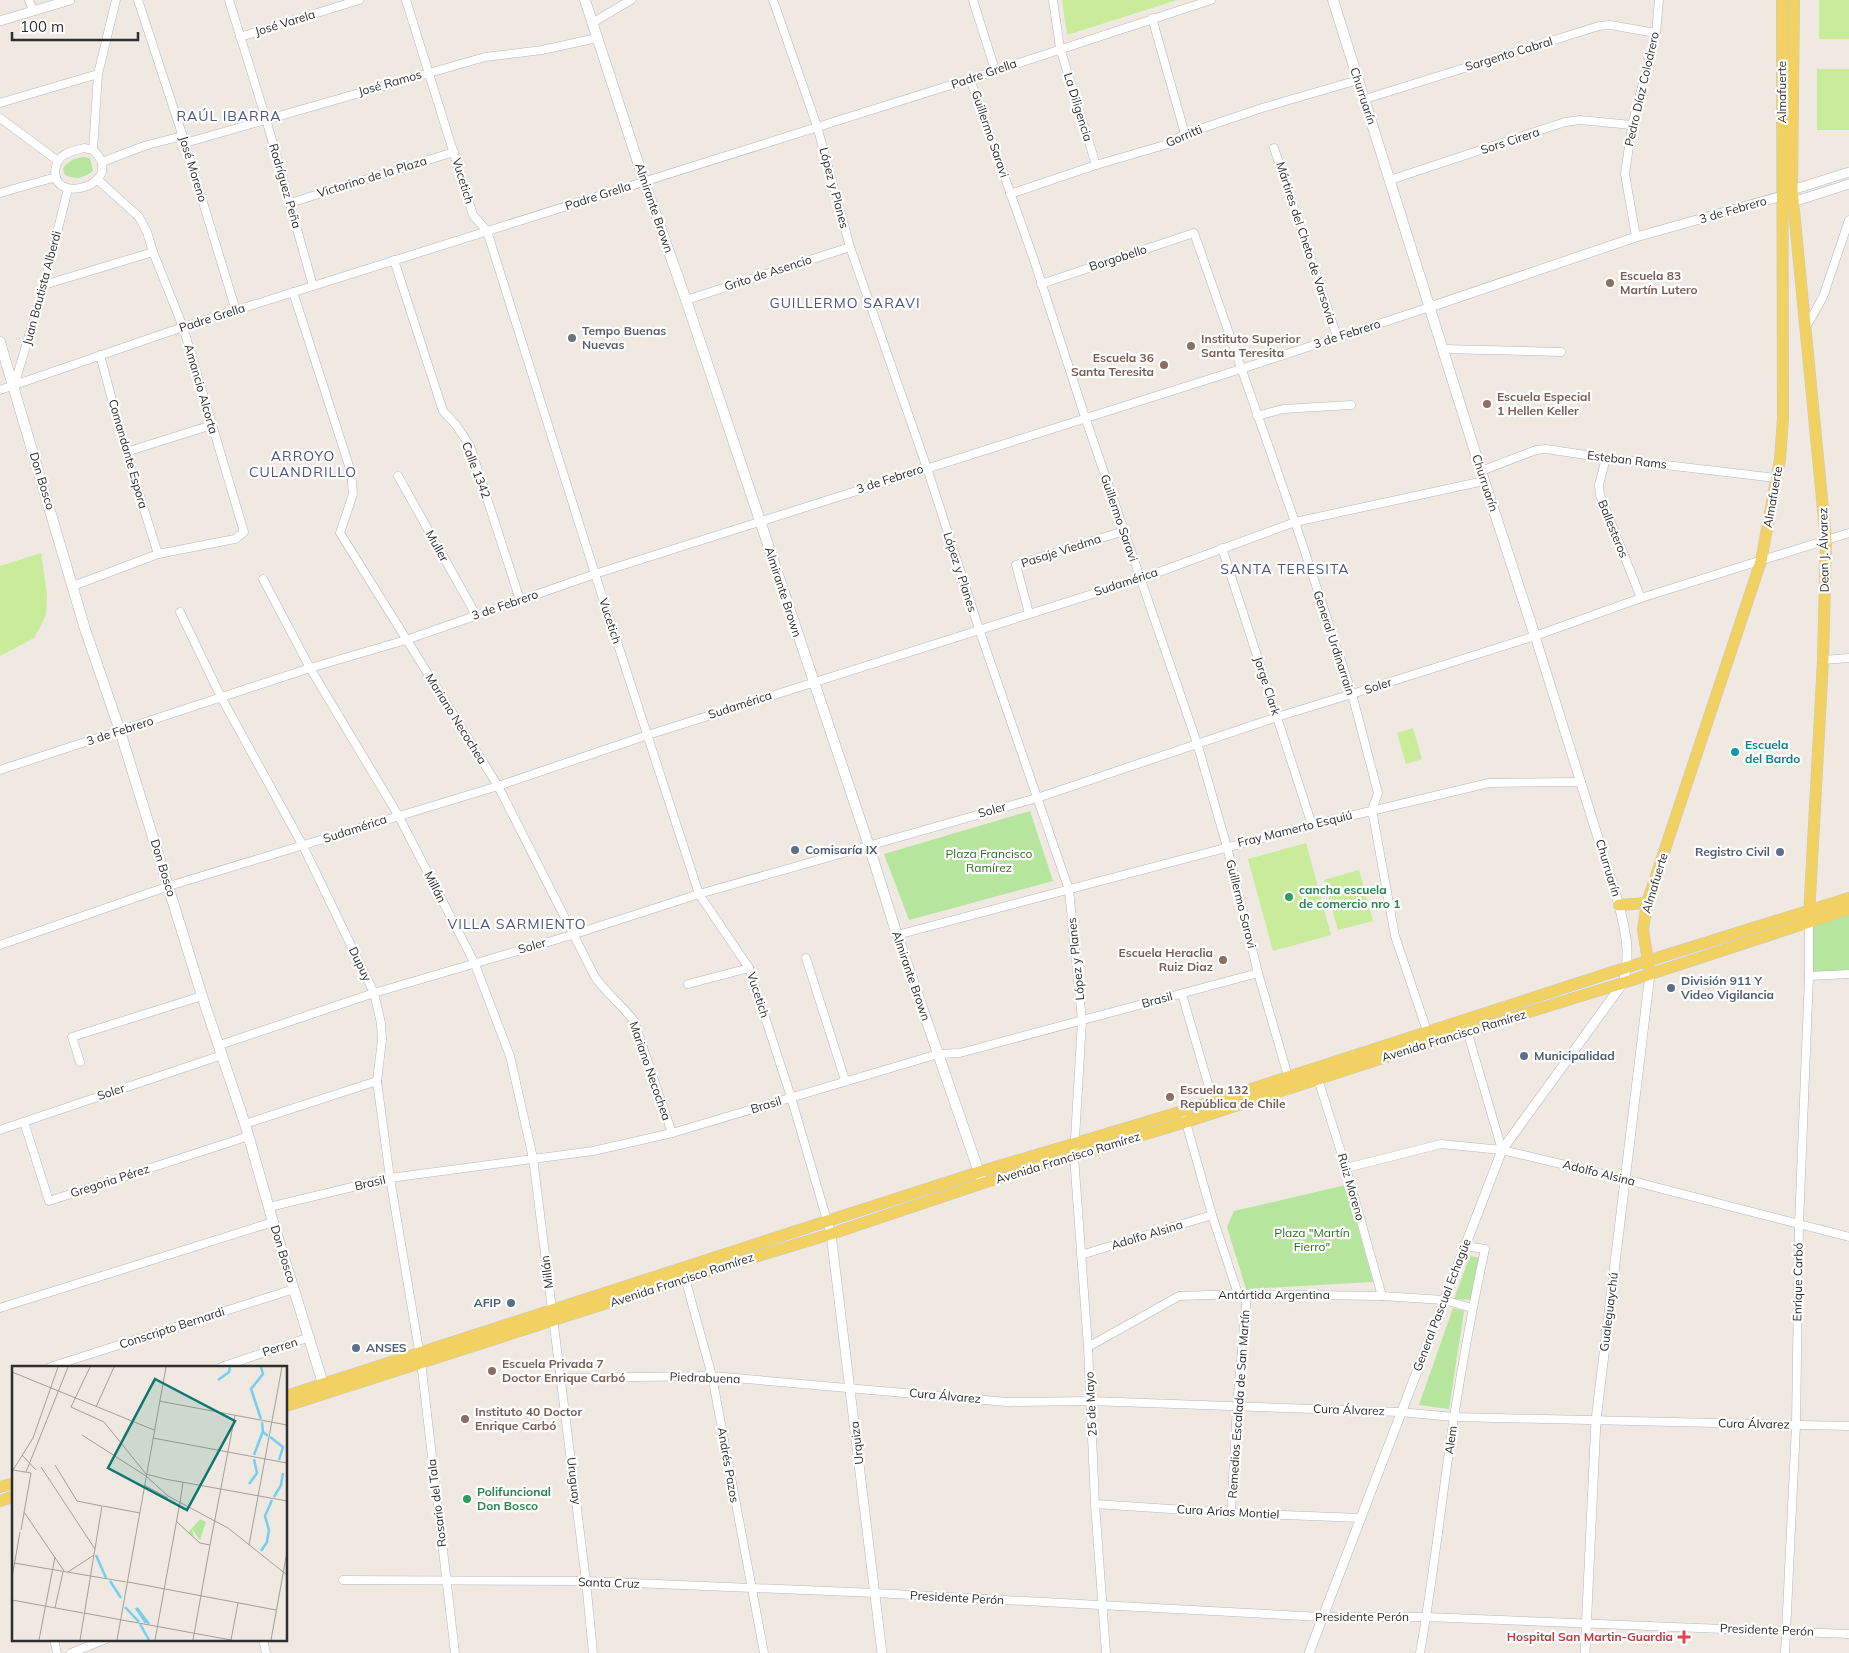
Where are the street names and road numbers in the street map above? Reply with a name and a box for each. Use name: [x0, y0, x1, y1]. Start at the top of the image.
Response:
street label: José Varela: [253, 6, 317, 39]
street label: Pedro Díaz Colodrero: [1621, 30, 1662, 148]
street label: Sargento Cabral: [1463, 33, 1554, 74]
street label: Padre Grella: [949, 55, 1019, 92]
street label: Almafuerte: [1774, 61, 1789, 123]
street label: Churruarín: [1347, 65, 1380, 126]
street label: José Ramos: [356, 66, 423, 99]
street label: La Diligencia: [1061, 71, 1096, 143]
street label: Guillermo Saravi: [969, 88, 1012, 179]
street label: Gorritti: [1163, 121, 1204, 150]
street label: Sors Cirera: [1478, 124, 1541, 157]
street label: José Moreno: [176, 134, 211, 204]
street label: Rodríguez Peña: [266, 142, 305, 230]
street label: López y Planes: [816, 146, 853, 230]
street label: Victorino de la Plaza: [315, 153, 428, 200]
street label: Vucetich: [449, 156, 478, 206]
street label: Mártires del Cheto de Varsovia: [1273, 160, 1340, 326]
street label: Almirante Brown: [632, 161, 677, 255]
street label: Padre Grella: [563, 178, 633, 213]
street label: 3 de Febrero: [1697, 193, 1768, 226]
street label: Juan Bautista Alberdi: [19, 229, 64, 347]
street label: Borgobello: [1087, 241, 1149, 274]
street label: Grito de Asencio: [722, 251, 814, 294]
street label: Padre Grella: [177, 300, 247, 335]
street label: 3 de Febrero: [1312, 316, 1382, 351]
street label: Amancio Alcorta: [181, 342, 221, 436]
street label: Comandante Espora: [106, 397, 151, 510]
street label: Calle 1342: [459, 439, 494, 500]
street label: Esteban Rams: [1586, 447, 1668, 472]
street label: Don Bosco: [27, 450, 58, 512]
street label: Churruarín: [1469, 452, 1502, 513]
street label: 3 de Febrero: [855, 461, 925, 496]
street label: Almafuerte: [1760, 465, 1785, 529]
street label: Guillermo Saravi: [1098, 472, 1141, 563]
street label: Ballesteros: [1595, 498, 1632, 560]
street label: Dean J. Álvarez: [1815, 508, 1832, 592]
street label: Muller: [423, 527, 453, 565]
street label: López y Planes: [940, 530, 980, 614]
street label: Pasaje Viedma: [1019, 531, 1103, 570]
street label: Almirante Brown: [762, 545, 805, 639]
street label: Sudamérica: [1092, 564, 1160, 599]
street label: 3 de Febrero: [470, 586, 540, 623]
street label: General Urdinarrain: [1310, 588, 1359, 697]
street label: Vucetich: [596, 596, 625, 646]
street label: Jorge Clark: [1251, 655, 1284, 718]
street label: Mariano Necochea: [423, 671, 490, 767]
street label: Soler: [1362, 674, 1394, 697]
street label: Sudamérica: [706, 687, 774, 722]
street label: 3 de Febrero: [85, 713, 155, 748]
street label: Soler: [976, 798, 1008, 821]
street label: Fray Mamerto Esquiú: [1236, 807, 1354, 850]
street label: Sudamérica: [321, 811, 389, 846]
street label: Don Bosco: [148, 837, 179, 899]
street label: Churruarín: [1593, 837, 1624, 898]
street label: Almafuerte: [1638, 851, 1671, 915]
street label: Guillermo Saravi: [1223, 858, 1260, 950]
street label: Millán: [421, 869, 450, 905]
street label: López y Planes: [1064, 917, 1087, 1001]
street label: Almirante Brown: [889, 929, 934, 1023]
street label: Soler: [516, 934, 548, 957]
street label: Dupuy: [346, 944, 375, 984]
street label: Vucetich: [744, 970, 773, 1020]
street label: Brasil: [1140, 988, 1174, 1011]
street label: Avenida Francisco Ramírez: [1380, 1006, 1528, 1065]
street label: Mariano Necochea: [626, 1019, 674, 1122]
street label: Soler: [95, 1080, 127, 1103]
street label: Brasil: [749, 1093, 783, 1116]
street label: Avenida Francisco Ramírez: [994, 1128, 1142, 1187]
street label: Ruiz Moreno: [1335, 1151, 1368, 1222]
street label: Adolfo Alsina: [1561, 1156, 1637, 1189]
street label: Gregoria Pérez: [68, 1161, 151, 1200]
street label: Brasil: [353, 1172, 387, 1193]
street label: Adolfo Alsina: [1109, 1216, 1185, 1253]
street label: Don Bosco: [268, 1223, 299, 1285]
street label: General Pascual Echagüe: [1409, 1236, 1474, 1373]
street label: Enrique Carbó: [1789, 1242, 1806, 1321]
street label: Avenida Francisco Ramírez: [608, 1249, 756, 1310]
street label: Millán: [537, 1255, 556, 1289]
street label: Gualeguaychú: [1596, 1271, 1621, 1352]
street label: Antártida Argentina: [1218, 1287, 1330, 1302]
street label: Conscripto Bernardi: [117, 1303, 226, 1352]
street label: Remedios Escalada de San Martín: [1224, 1309, 1253, 1499]
street label: Perren: [260, 1334, 299, 1359]
street label: Piedrabuena: [669, 1369, 741, 1386]
street label: 25 de Mayo: [1081, 1371, 1100, 1437]
street label: Cura Álvarez: [909, 1385, 981, 1406]
street label: Cura Álvarez: [1313, 1401, 1385, 1418]
street label: Cura Álvarez: [1718, 1415, 1790, 1432]
street label: Urquiza: [846, 1421, 867, 1466]
street label: Alem: [1441, 1425, 1460, 1455]
street label: Andrés Pazos: [714, 1426, 743, 1504]
street label: Uruguay: [564, 1456, 585, 1506]
street label: Rosario del Tala: [424, 1458, 449, 1548]
street label: Cura Arias Montiel: [1176, 1501, 1280, 1522]
street label: Santa Cruz: [578, 1574, 640, 1591]
street label: Presidente Perón: [910, 1588, 1004, 1607]
street label: Presidente Perón: [1315, 1609, 1409, 1624]
street label: Presidente Perón: [1720, 1620, 1814, 1639]

